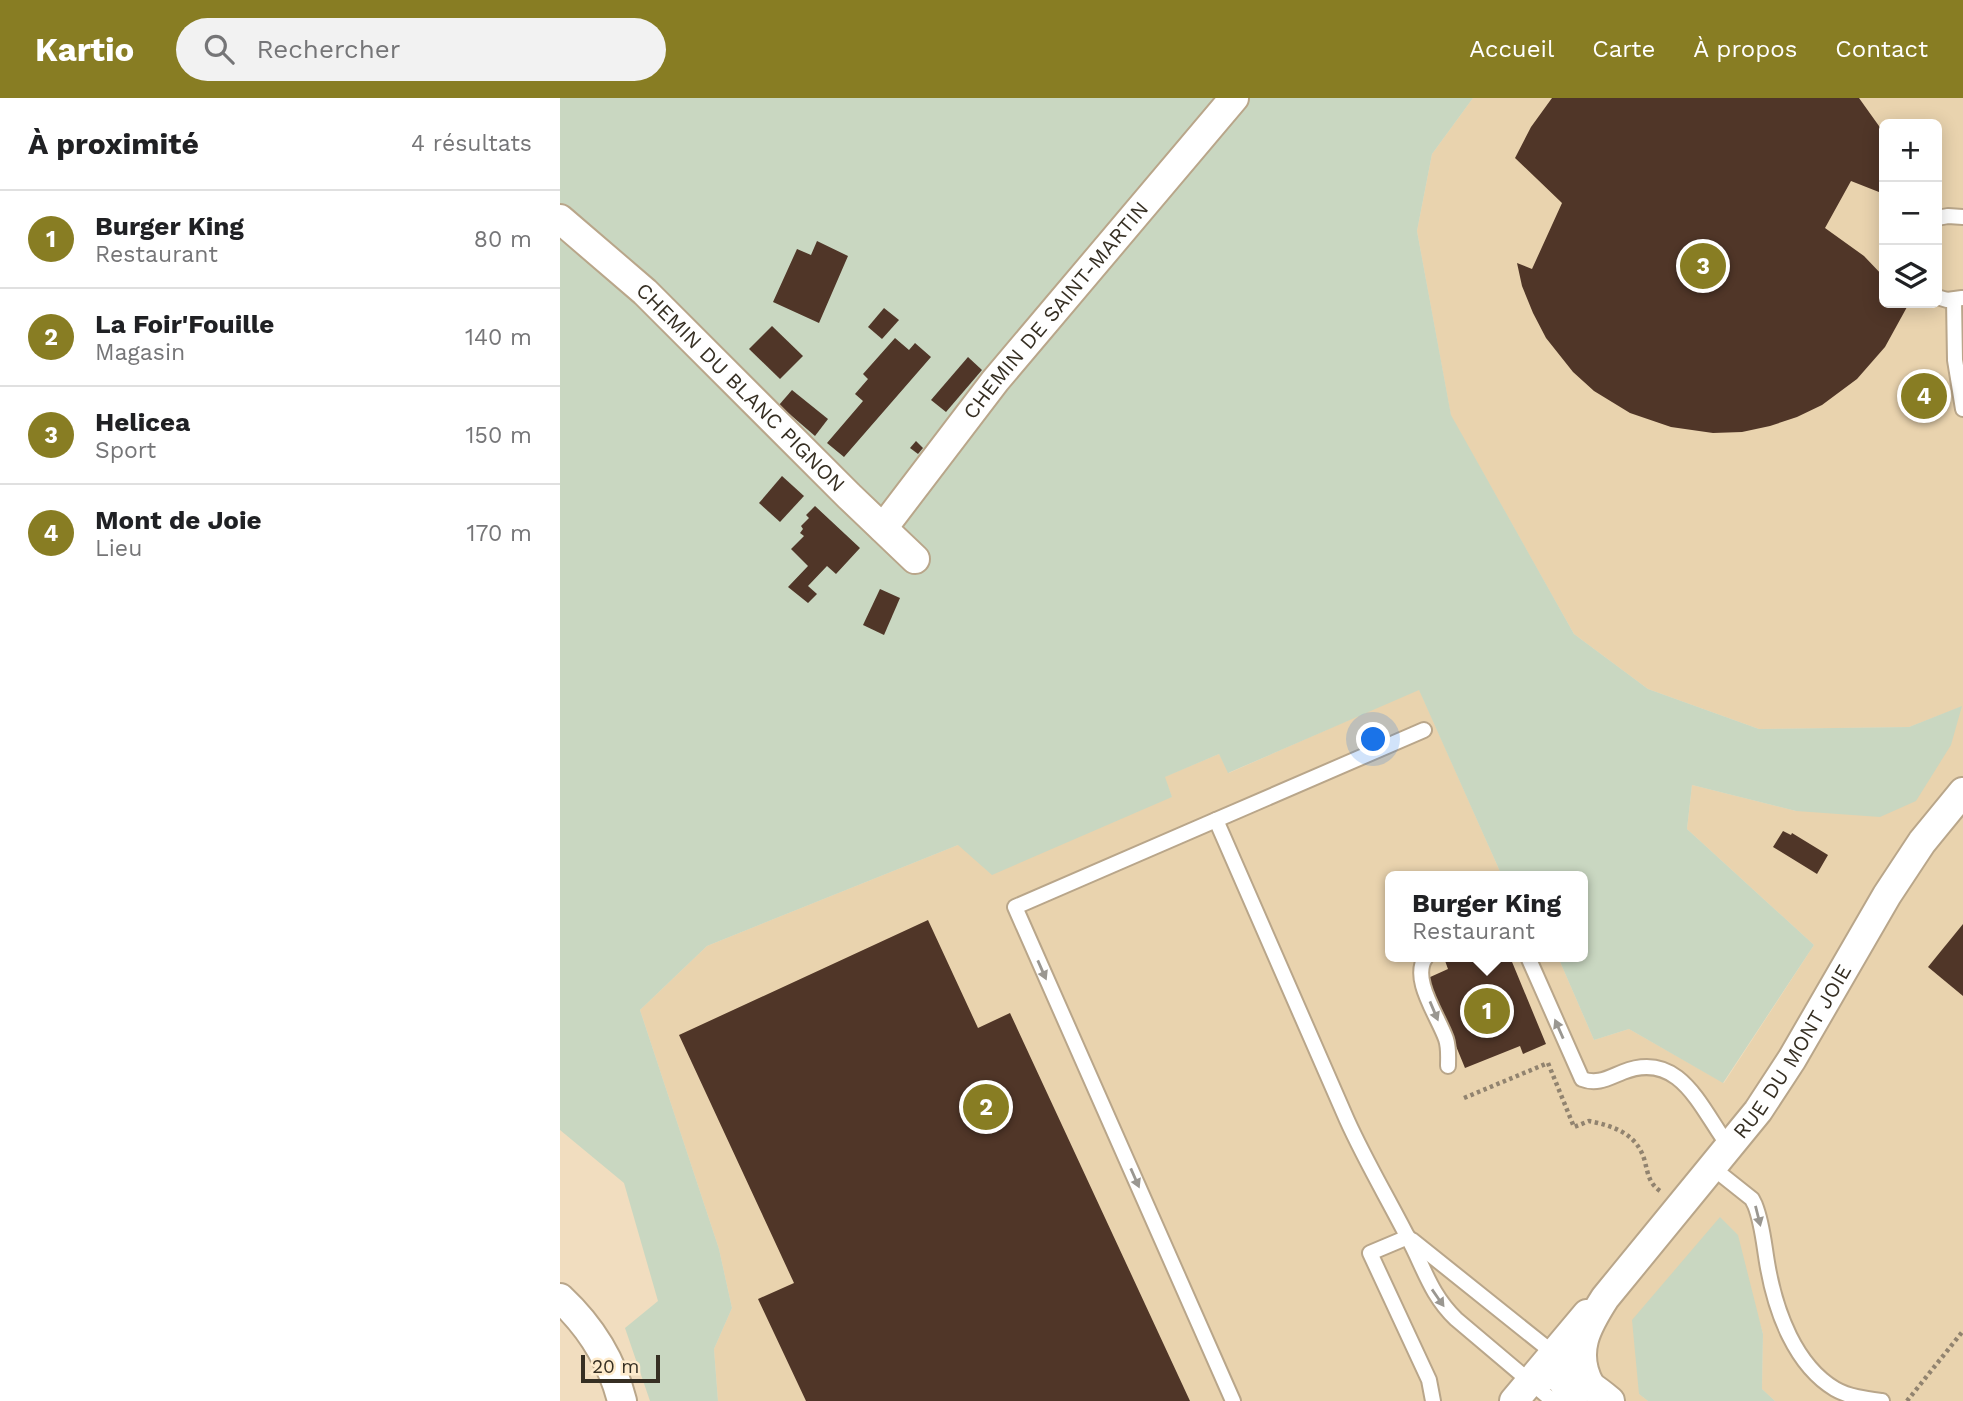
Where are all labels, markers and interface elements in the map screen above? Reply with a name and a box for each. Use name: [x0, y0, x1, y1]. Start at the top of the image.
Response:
search box: [176, 18, 666, 81]
text: Kartio: [35, 30, 134, 69]
icon: search: [200, 30, 238, 68]
text: Rechercher: [256, 34, 400, 64]
text: Accueil: [1469, 35, 1554, 63]
text: Carte: [1592, 35, 1655, 63]
text: À propos: [1693, 35, 1797, 63]
text: Contact: [1835, 35, 1928, 63]
map controls: [1879, 119, 1942, 308]
button: +: [1879, 119, 1942, 182]
text: À proximité: [28, 126, 199, 161]
text: 4 résultats: [411, 130, 532, 157]
button: −: [1879, 182, 1942, 245]
street label: CHEMIN DE SAINT-MARTIN: [958, 196, 1153, 424]
text: Burger King: [95, 211, 244, 241]
text: 1: [46, 226, 56, 253]
text: 80 m: [474, 226, 532, 253]
pin: 3: [1680, 240, 1726, 292]
text: Restaurant: [95, 241, 218, 268]
button: layers: [1879, 245, 1942, 308]
street label: CHEMIN DU BLANC PIGNON: [631, 277, 850, 497]
text: La Foir'Fouille: [95, 309, 274, 339]
text: 2: [44, 324, 58, 351]
text: 140 m: [465, 324, 532, 351]
text: Magasin: [95, 339, 185, 366]
pin: 4: [1901, 370, 1947, 422]
text: Helicea: [95, 407, 190, 437]
text: 3: [44, 422, 58, 449]
text: 150 m: [466, 422, 532, 449]
text: Sport: [95, 437, 156, 464]
text: Mont de Joie: [95, 505, 262, 535]
text: 4: [44, 520, 58, 547]
text: 170 m: [467, 520, 532, 547]
text: Lieu: [95, 535, 142, 562]
your location: [1356, 722, 1390, 756]
popup: [1385, 871, 1588, 962]
text: Burger King: [1412, 888, 1561, 918]
text: Restaurant: [1412, 918, 1535, 945]
one-way arrow: [1037, 959, 1048, 980]
street label: RUE DU MONT JOIE: [1728, 960, 1856, 1144]
pin: 1: [1464, 985, 1510, 1037]
one-way arrow: [1429, 1000, 1440, 1021]
one-way arrow: [1553, 1019, 1565, 1039]
pin: 2: [963, 1081, 1009, 1133]
one-way arrow: [1130, 1167, 1141, 1188]
one-way arrow: [1753, 1205, 1764, 1227]
one-way arrow: [1431, 1289, 1445, 1307]
scale bar: [581, 1352, 660, 1384]
text: 20 m: [592, 1355, 639, 1378]

